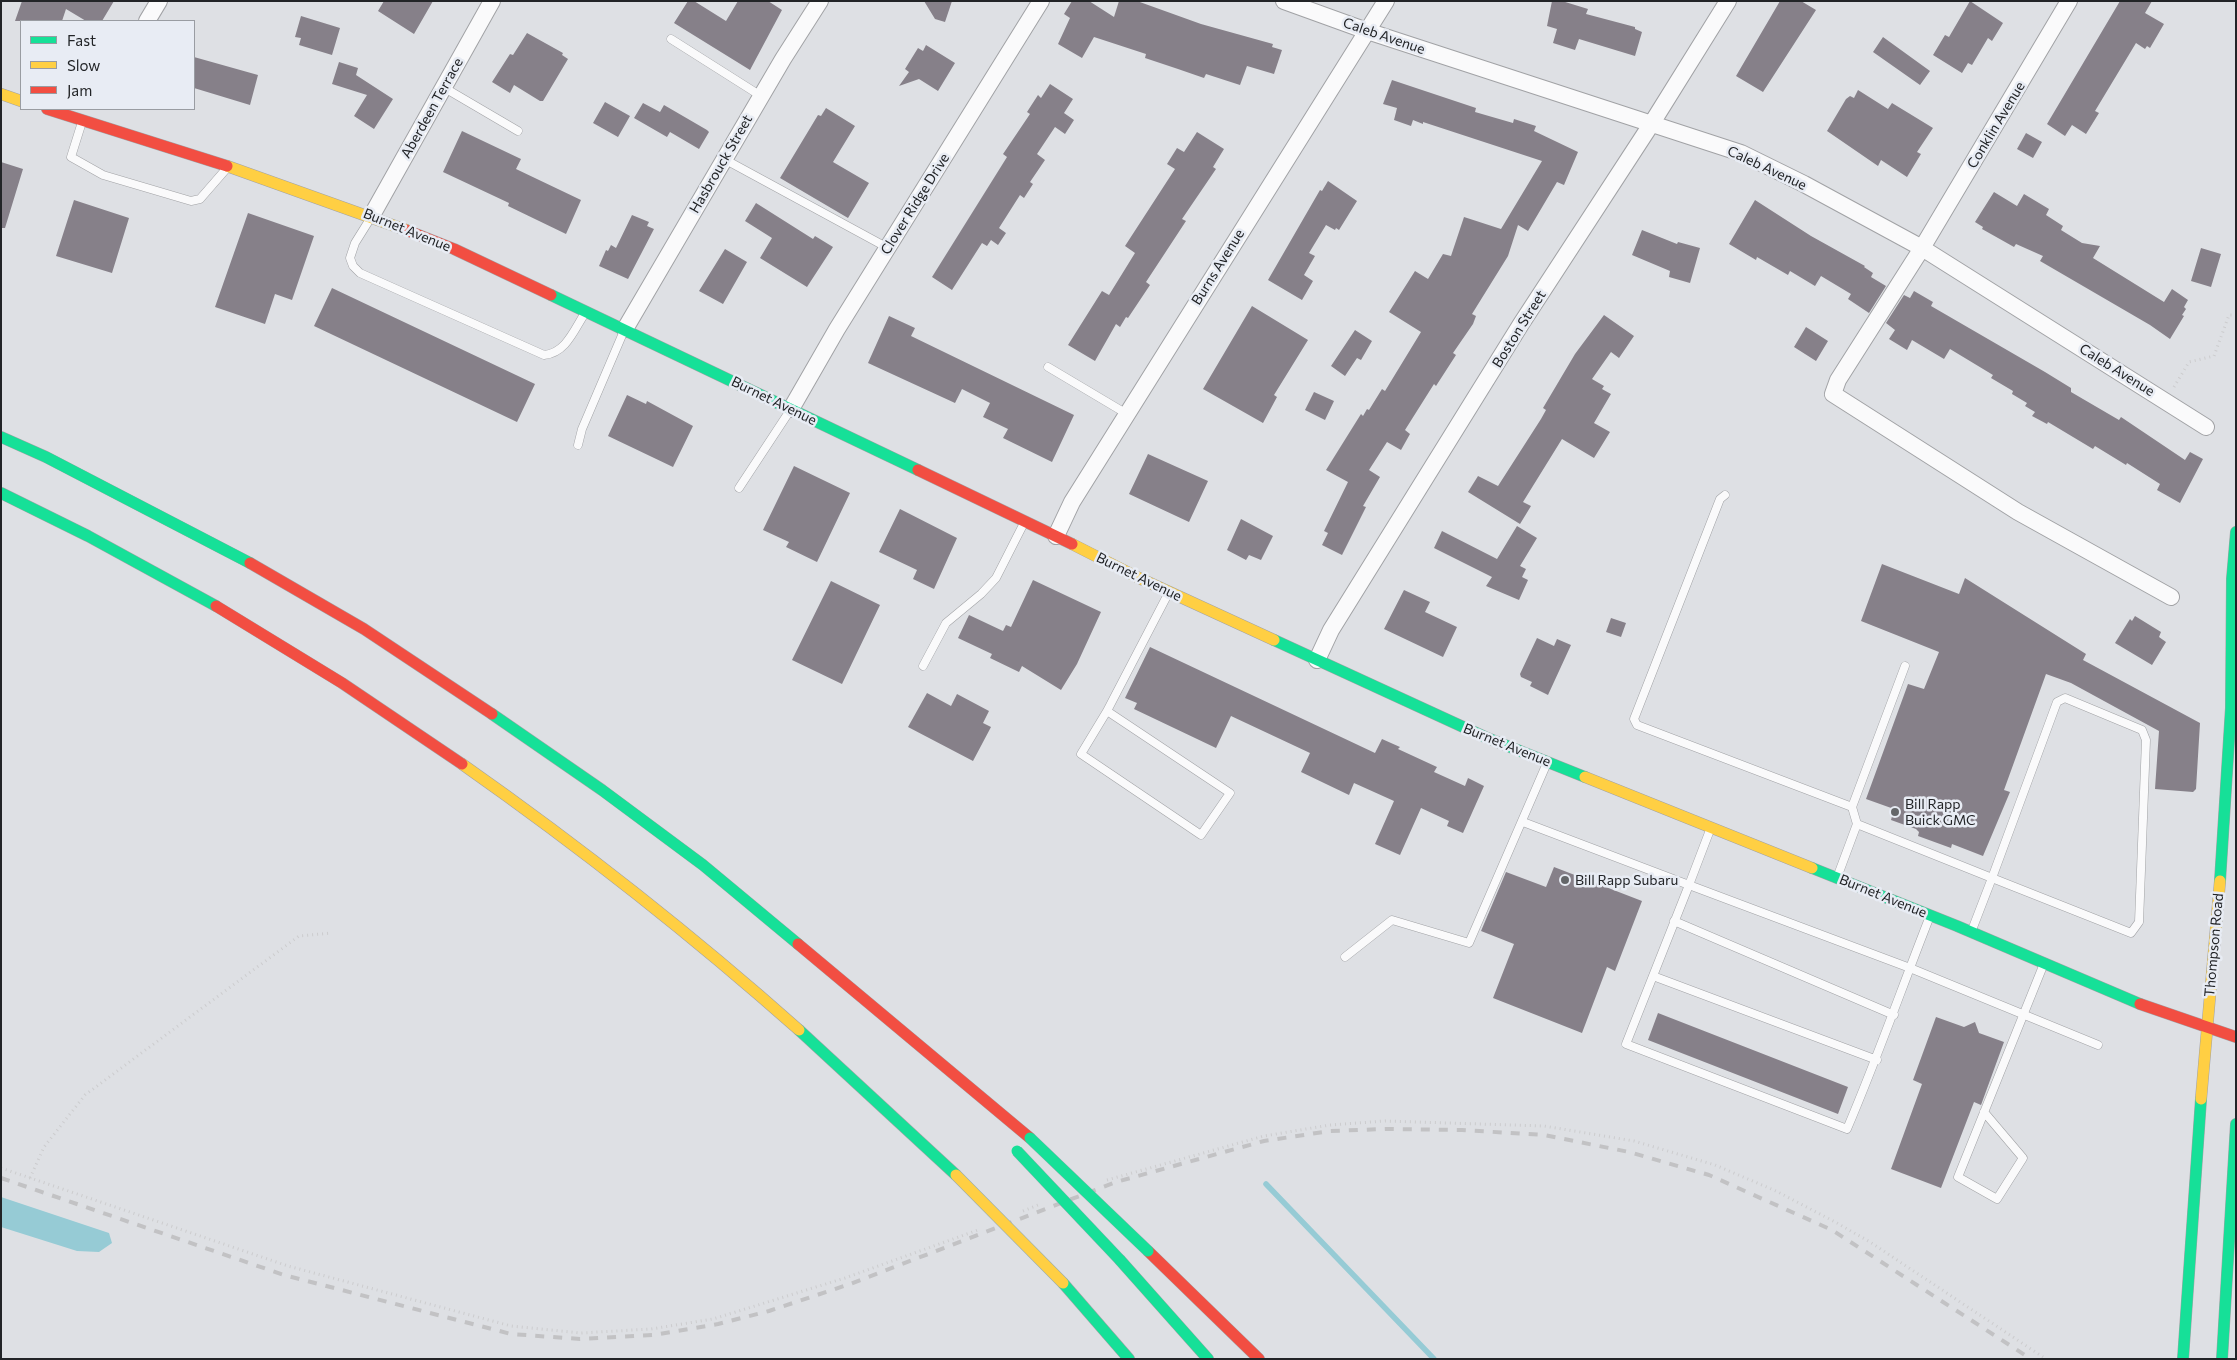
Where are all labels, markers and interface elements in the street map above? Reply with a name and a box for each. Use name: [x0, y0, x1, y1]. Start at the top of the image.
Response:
street label: Caleb Avenue: [1341, 14, 1427, 58]
legend: [20, 20, 195, 110]
text: Fast: [67, 31, 96, 49]
street label: Aberdeen Terrace: [397, 55, 467, 161]
text: Slow: [67, 56, 100, 74]
street label: Conklin Avenue: [1964, 79, 2028, 171]
text: Jam: [67, 81, 92, 99]
street label: Hasbrouck Street: [686, 112, 756, 216]
street label: Caleb Avenue: [1725, 142, 1809, 194]
street label: Clover Ridge Drive: [877, 150, 953, 258]
street label: Burnet Avenue: [361, 205, 453, 255]
street label: Burns Avenue: [1188, 226, 1248, 308]
street label: Boston Street: [1489, 287, 1549, 371]
street label: Caleb Avenue: [2076, 340, 2158, 400]
street label: Burnet Avenue: [729, 373, 819, 429]
street label: Burnet Avenue: [1094, 549, 1184, 605]
street label: Burnet Avenue: [1461, 720, 1553, 770]
place label: Bill Rapp Buick GMC: [1905, 796, 1976, 829]
marker: Bill Rapp Buick GMC: [1889, 806, 1901, 818]
street label: Burnet Avenue: [1837, 871, 1929, 921]
place label: Bill Rapp Subaru: [1575, 872, 1678, 888]
marker: Bill Rapp Subaru: [1559, 874, 1571, 886]
street label: Thompson Road: [2201, 893, 2227, 997]

